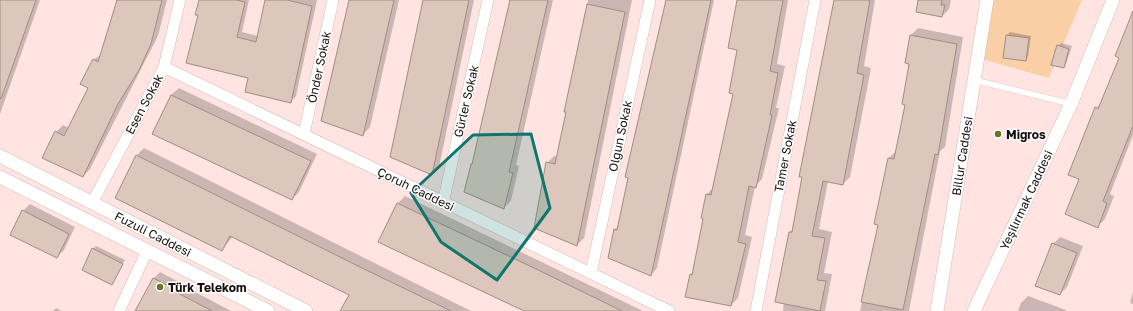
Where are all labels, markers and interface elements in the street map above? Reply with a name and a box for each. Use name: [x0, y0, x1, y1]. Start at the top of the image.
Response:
street label: Önder Sokak: [304, 29, 334, 104]
street label: Gürler Sokak: [450, 63, 482, 139]
street label: Esen Sokak: [122, 71, 166, 137]
street label: Olgun Sokak: [605, 99, 635, 173]
street label: Billur Caddesi: [948, 115, 976, 197]
street label: Tamer Sokak: [771, 118, 799, 194]
place label: Migros: [1006, 127, 1046, 142]
marker: Migros: [993, 129, 1003, 139]
street label: Yeşilırmak Caddesi: [996, 148, 1056, 252]
street label: Çoruh Caddesi: [375, 164, 457, 214]
street label: Fuzuli Caddesi: [112, 208, 194, 260]
place label: Türk Telekom: [168, 280, 246, 295]
marker: Türk Telekom: [155, 282, 165, 292]

